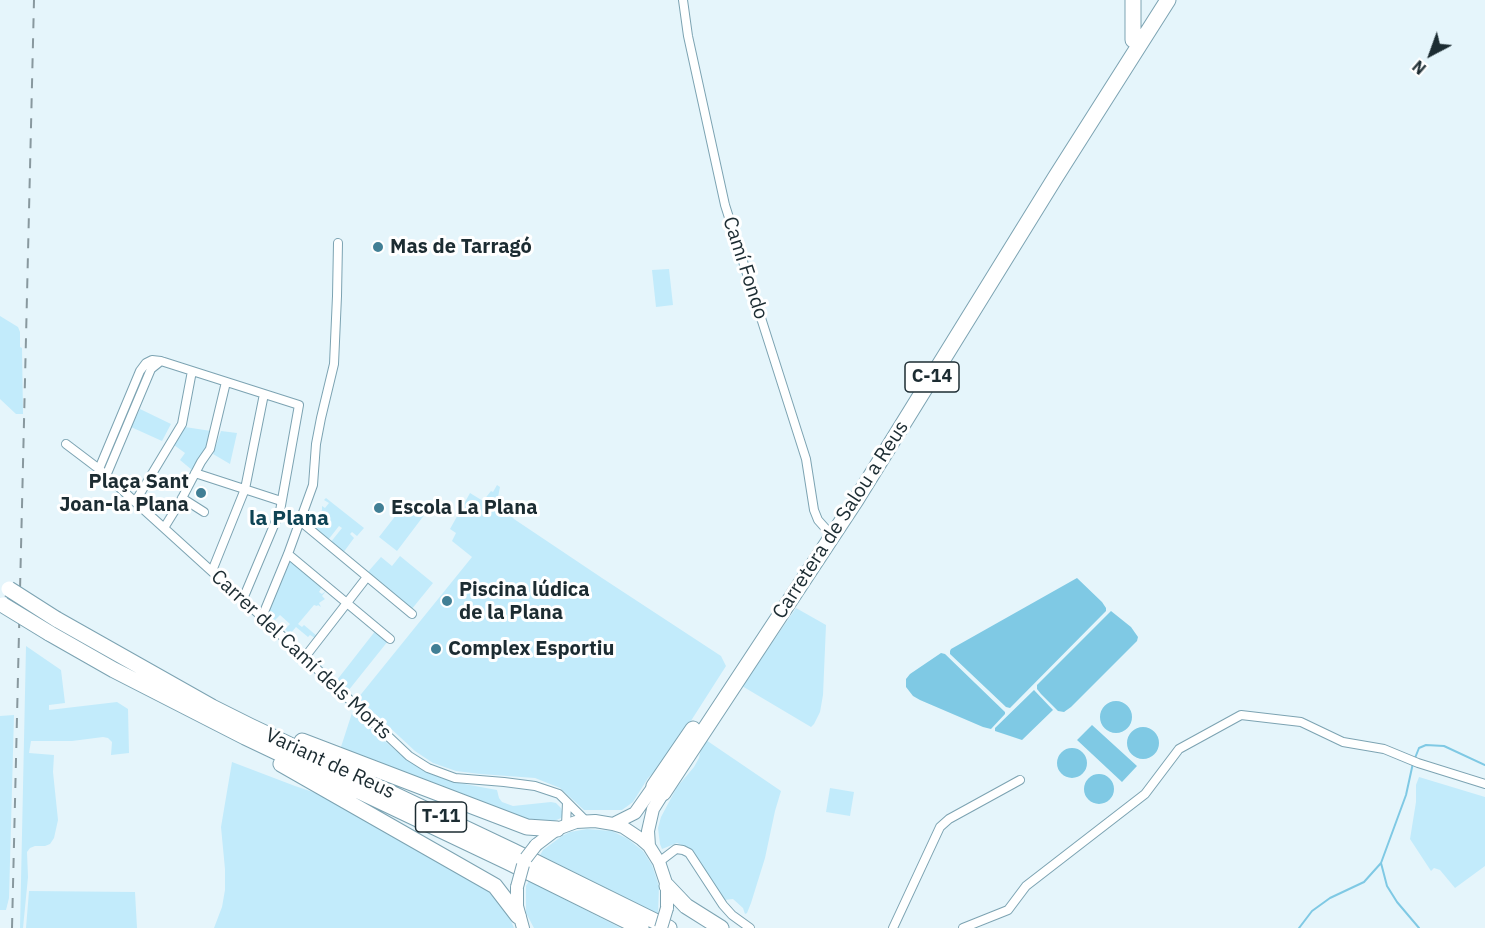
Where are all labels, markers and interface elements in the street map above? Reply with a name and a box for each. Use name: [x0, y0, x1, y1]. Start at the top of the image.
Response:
north arrow: [1401, 24, 1461, 84]
text: N: [1408, 56, 1430, 79]
street label: Camí Fondo: [717, 214, 773, 322]
place label: Mas de Tarragó: [390, 235, 532, 259]
marker: Mas de Tarragó: [371, 240, 385, 254]
road number: C-14: [905, 362, 959, 392]
street label: Carretera de Salou a Reus: [768, 416, 914, 624]
place label: Plaça Sant Joan-la Plana: [59, 470, 189, 517]
marker: Plaça Sant Joan-la Plana: [194, 486, 208, 500]
place label: Escola La Plana: [391, 496, 538, 520]
marker: Escola La Plana: [372, 501, 386, 515]
district label: la Plana: [249, 506, 329, 532]
street label: Carrer del Camí dels Morts: [206, 565, 396, 745]
place label: Piscina lúdica de la Plana: [459, 578, 590, 625]
marker: Piscina lúdica de la Plana: [440, 594, 454, 608]
place label: Complex Esportiu: [448, 637, 614, 661]
marker: Complex Esportiu: [429, 642, 443, 656]
street label: Variant de Reus: [261, 723, 399, 805]
road number: T-11: [416, 802, 466, 832]

